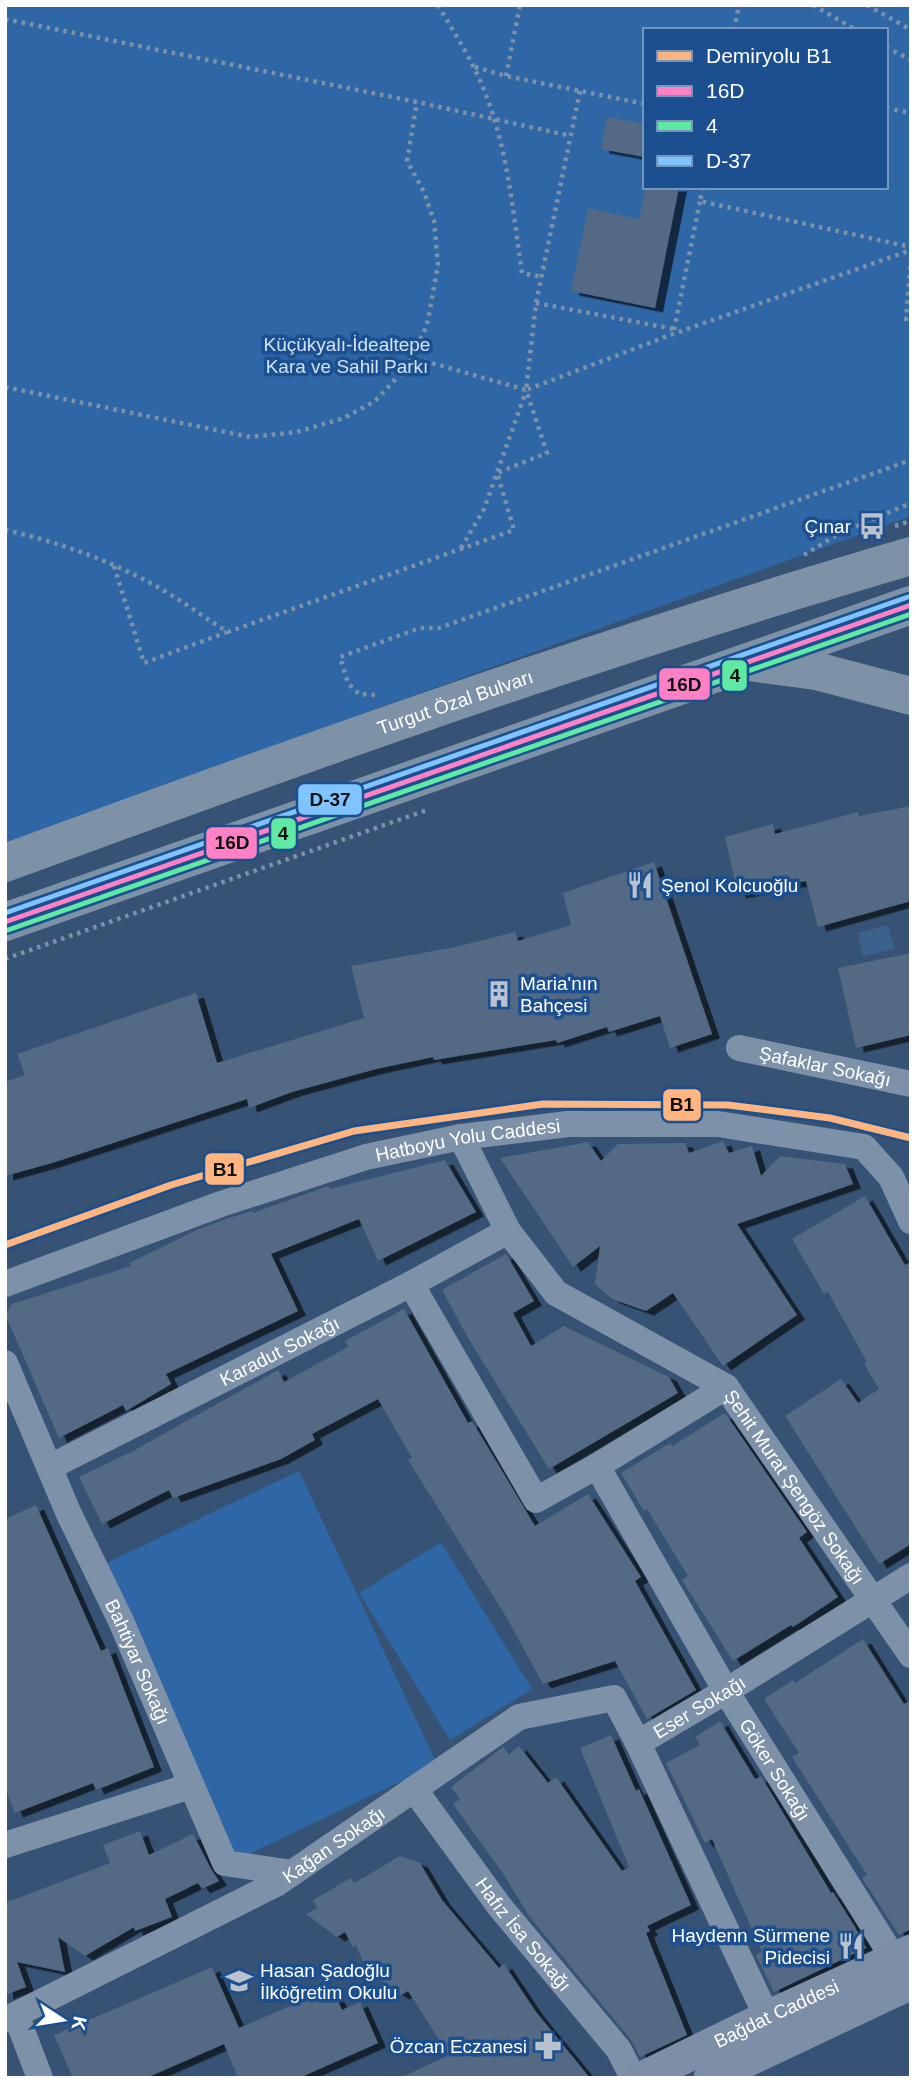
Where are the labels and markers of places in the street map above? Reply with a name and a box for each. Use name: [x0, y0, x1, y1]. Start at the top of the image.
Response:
bus stop icon: Çınar: [857, 511, 887, 541]
place label: Çınar: [805, 516, 852, 537]
restaurant icon: Şenol Kolcuoğlu: [625, 870, 655, 900]
place label: Şenol Kolcuoğlu: [661, 875, 798, 896]
place label: Maria'nın Bahçesi: [520, 973, 598, 1016]
building icon: Maria'nın Bahçesi: [484, 979, 514, 1009]
place label: Haydenn Sürmene Pidecisi: [672, 1925, 830, 1968]
restaurant icon: Haydenn Sürmene Pidecisi: [836, 1931, 866, 1961]
place label: Hasan Şadoğlu İlköğretim Okulu: [260, 1960, 397, 2003]
school or university icon: Hasan Şadoğlu İlköğretim Okulu: [224, 1966, 254, 1996]
pharmacy icon: Özcan Eczanesi: [533, 2031, 563, 2061]
place label: Özcan Eczanesi: [390, 2036, 527, 2057]

